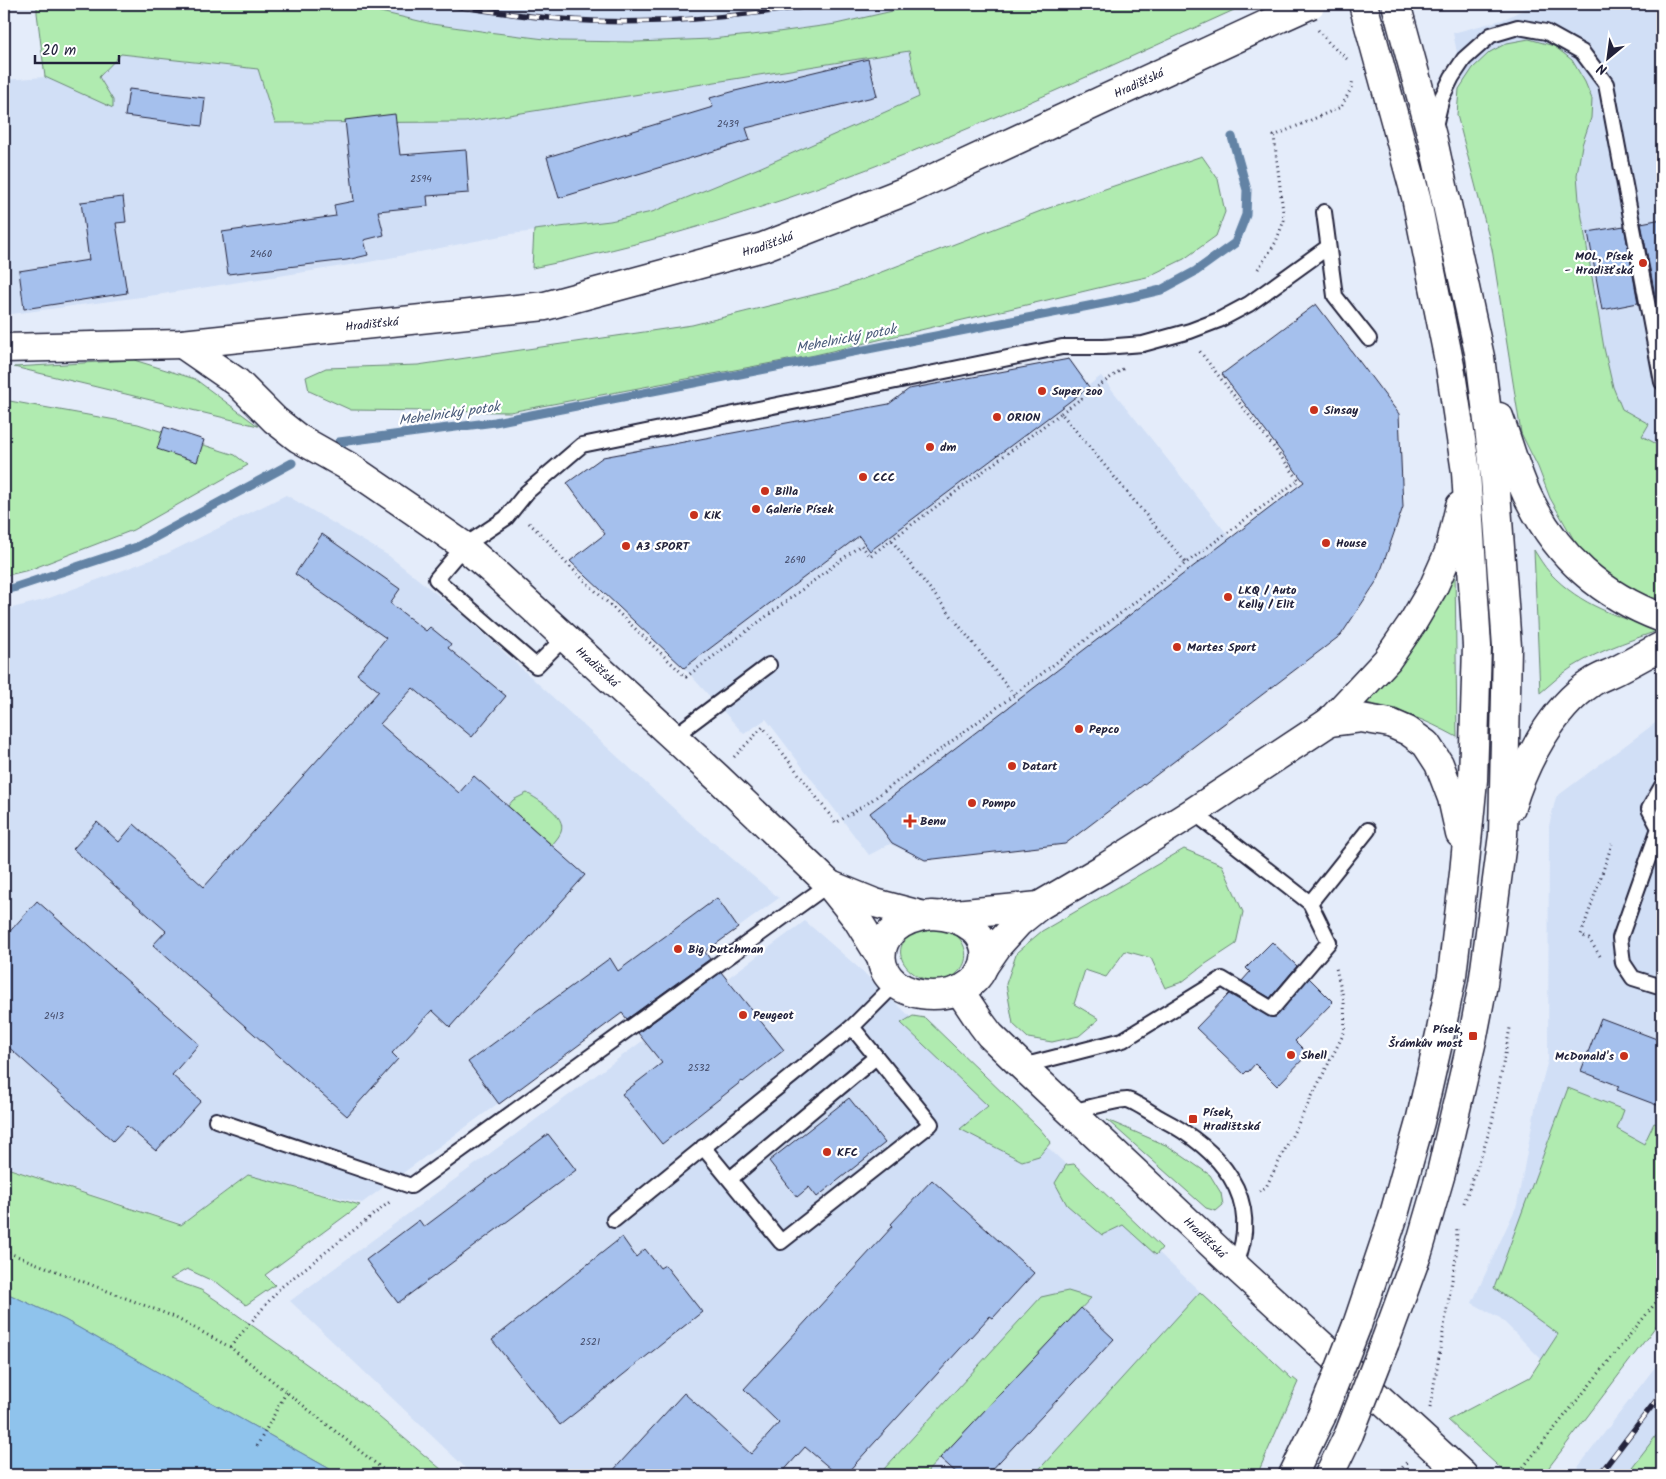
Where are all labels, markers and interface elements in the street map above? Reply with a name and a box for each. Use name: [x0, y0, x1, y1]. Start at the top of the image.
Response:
scale bar: [35, 32, 119, 64]
north arrow: [1584, 32, 1634, 82]
text: 20 m: [42, 39, 76, 63]
text: N: [1593, 57, 1611, 80]
street label: Hradišťská: [1111, 63, 1168, 103]
house number: 2439: [717, 116, 739, 132]
house number: 2594: [410, 171, 432, 187]
street label: Hradišťská: [740, 226, 797, 262]
house number: 2460: [250, 246, 272, 262]
place label: MOL, Písek - Hradišťská: [1565, 247, 1635, 280]
marker: MOL, Písek - Hradišťská: [1637, 257, 1649, 269]
street label: Hradišťská: [344, 312, 401, 336]
water label: Mehelnický potok: [794, 318, 900, 360]
place label: Super zoo: [1052, 382, 1103, 401]
marker: Super zoo: [1036, 385, 1048, 397]
water label: Mehelnický potok: [397, 396, 503, 432]
place label: Sinsay: [1324, 401, 1359, 420]
marker: Sinsay: [1308, 404, 1320, 416]
place label: ORION: [1007, 408, 1041, 427]
marker: ORION: [991, 411, 1003, 423]
place label: dm: [940, 438, 956, 457]
marker: dm: [924, 441, 936, 453]
place label: CCC: [873, 468, 895, 487]
marker: CCC: [857, 471, 869, 483]
place label: Billa: [775, 482, 798, 501]
marker: Billa: [759, 485, 771, 497]
place label: Galerie Písek: [766, 500, 834, 519]
marker: Galerie Písek: [750, 503, 762, 515]
place label: KiK: [704, 506, 722, 525]
marker: KiK: [688, 509, 700, 521]
place label: House: [1336, 534, 1367, 553]
place label: A3 SPORT: [636, 537, 691, 556]
marker: House: [1320, 537, 1332, 549]
marker: A3 SPORT: [620, 540, 632, 552]
house number: 2690: [784, 552, 806, 568]
place label: LKQ / Auto Kelly / Elit: [1238, 581, 1297, 614]
marker: LKQ / Auto Kelly / Elit: [1222, 591, 1234, 603]
place label: Martes Sport: [1187, 638, 1257, 657]
marker: Martes Sport: [1171, 641, 1183, 653]
street label: Hradišťská: [571, 642, 624, 693]
place label: Pepco: [1089, 720, 1120, 739]
marker: Pepco: [1073, 723, 1085, 735]
place label: Datart: [1022, 757, 1058, 776]
marker: Datart: [1006, 760, 1018, 772]
place label: Pompo: [982, 794, 1016, 813]
marker: Pompo: [966, 797, 978, 809]
place label: Benu: [920, 812, 946, 831]
marker: Benu: [904, 815, 916, 827]
place label: Big Dutchman: [688, 940, 764, 959]
marker: Big Dutchman: [672, 943, 684, 955]
place label: Peugeot: [753, 1006, 794, 1025]
house number: 2413: [44, 1008, 64, 1024]
marker: Peugeot: [737, 1009, 749, 1021]
place label: Písek, Šrámkův most: [1388, 1020, 1464, 1053]
marker: Písek, Šrámkův most: [1467, 1030, 1479, 1042]
place label: Shell: [1301, 1046, 1327, 1065]
place label: McDonald's: [1555, 1047, 1614, 1066]
marker: Shell: [1285, 1049, 1297, 1061]
marker: McDonald's: [1618, 1050, 1630, 1062]
house number: 2532: [688, 1060, 711, 1076]
place label: Písek, Hradištská: [1203, 1103, 1261, 1136]
marker: Písek, Hradištská: [1187, 1113, 1199, 1125]
place label: KFC: [837, 1143, 858, 1162]
marker: KFC: [821, 1146, 833, 1158]
street label: Hradišťská: [1179, 1213, 1232, 1264]
house number: 2521: [580, 1334, 600, 1350]

